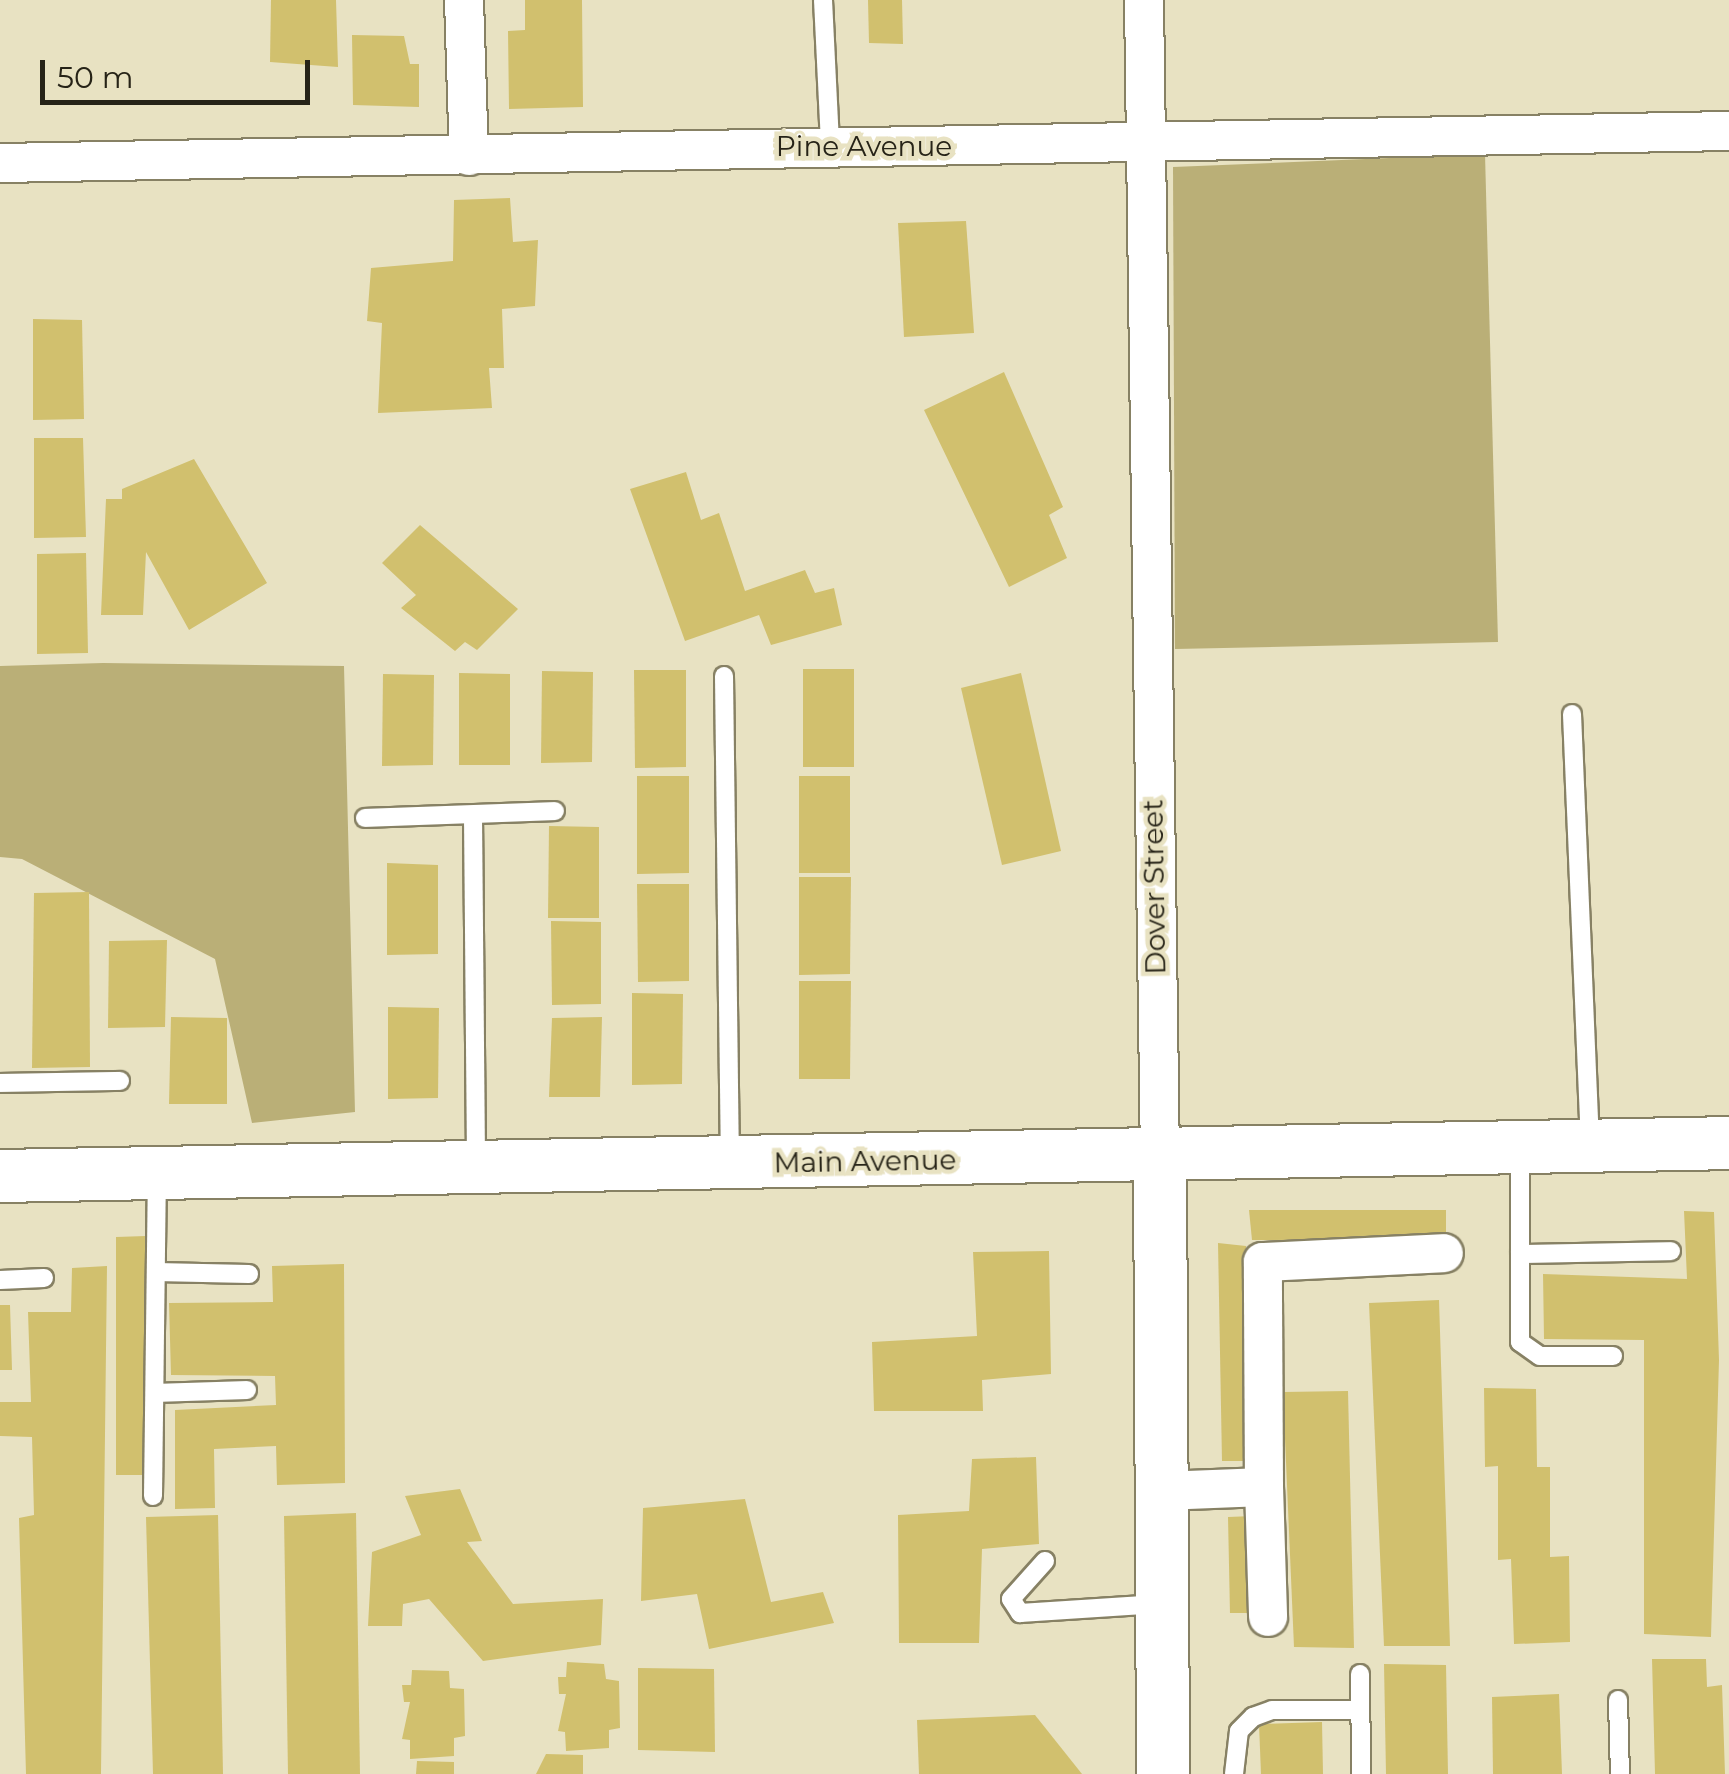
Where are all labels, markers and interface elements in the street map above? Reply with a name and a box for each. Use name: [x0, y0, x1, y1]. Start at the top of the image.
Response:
scale bar: [45, 40, 315, 102]
text: 50 m: [57, 59, 134, 96]
street label: Pine Avenue: [776, 129, 952, 163]
street label: Dover Street: [1136, 799, 1172, 975]
street label: Main Avenue: [773, 1143, 957, 1179]

